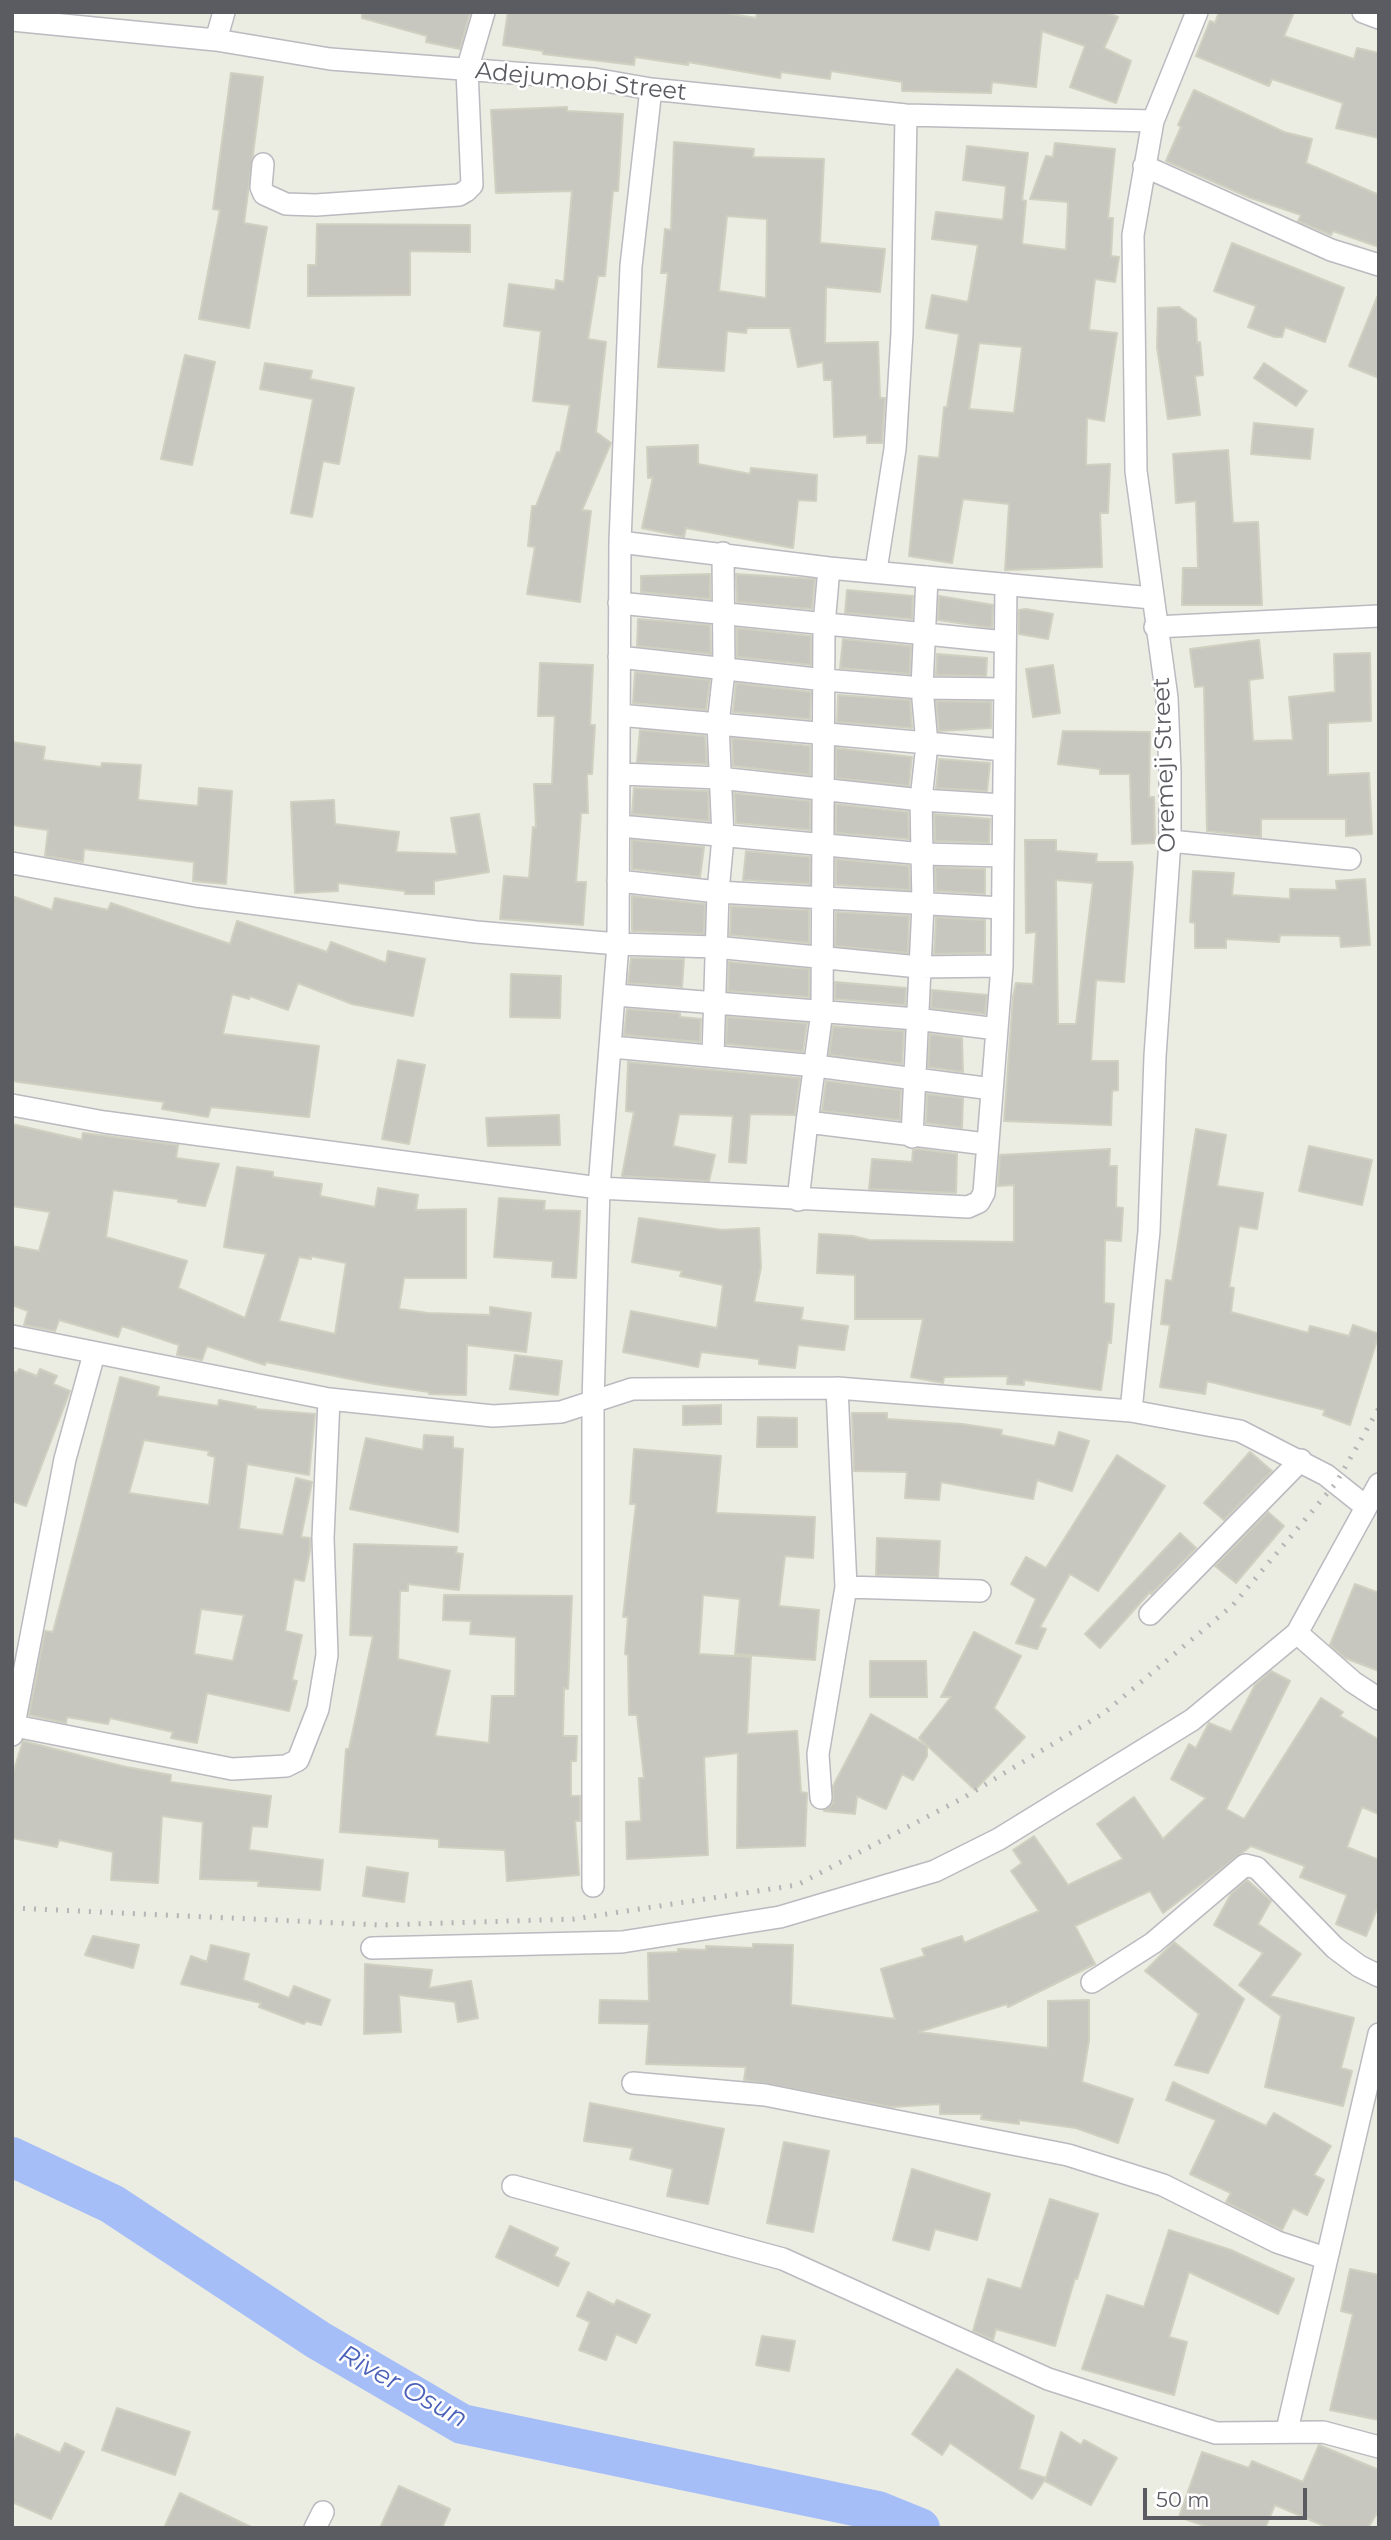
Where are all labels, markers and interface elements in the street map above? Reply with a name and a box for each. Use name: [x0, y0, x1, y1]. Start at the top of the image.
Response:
street label: Adejumobi Street: [474, 57, 688, 107]
street label: Oremeji Street: [1148, 677, 1182, 853]
water label: River Osun: [333, 2339, 473, 2435]
scale bar: [1146, 2474, 1310, 2518]
text: 50 m: [1156, 2487, 1210, 2512]

